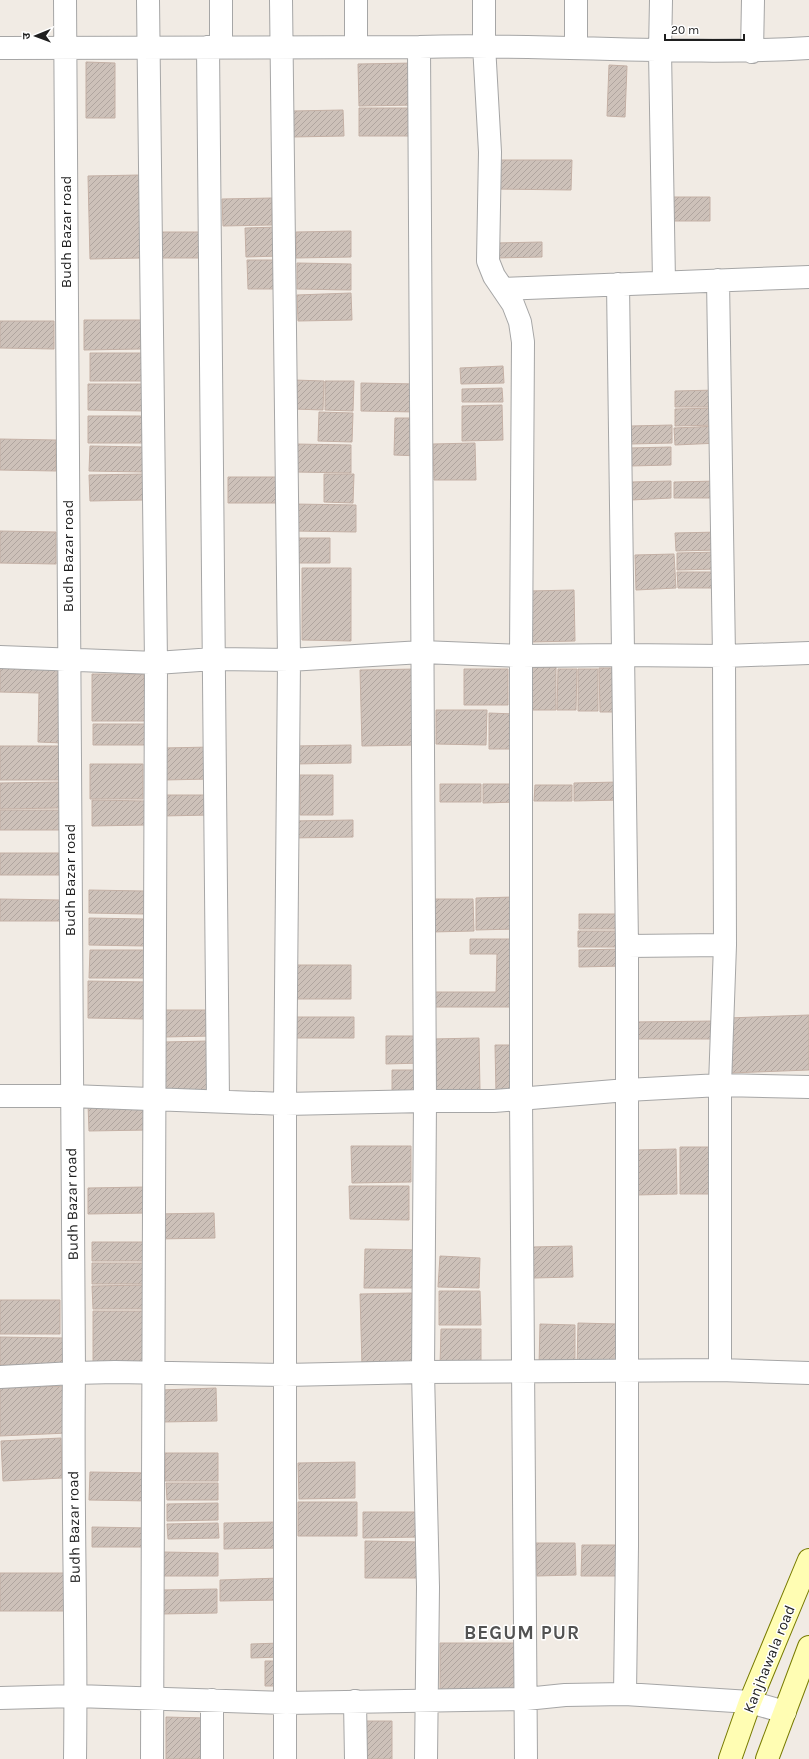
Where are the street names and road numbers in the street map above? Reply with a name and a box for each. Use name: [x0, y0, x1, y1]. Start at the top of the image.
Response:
street label: Budh Bazar road: [57, 176, 75, 288]
street label: Budh Bazar road: [59, 500, 77, 612]
street label: Budh Bazar road: [61, 824, 79, 936]
street label: Budh Bazar road: [62, 1148, 82, 1260]
street label: Budh Bazar road: [64, 1471, 84, 1583]
street label: Kanjhawala road: [739, 1603, 799, 1715]

